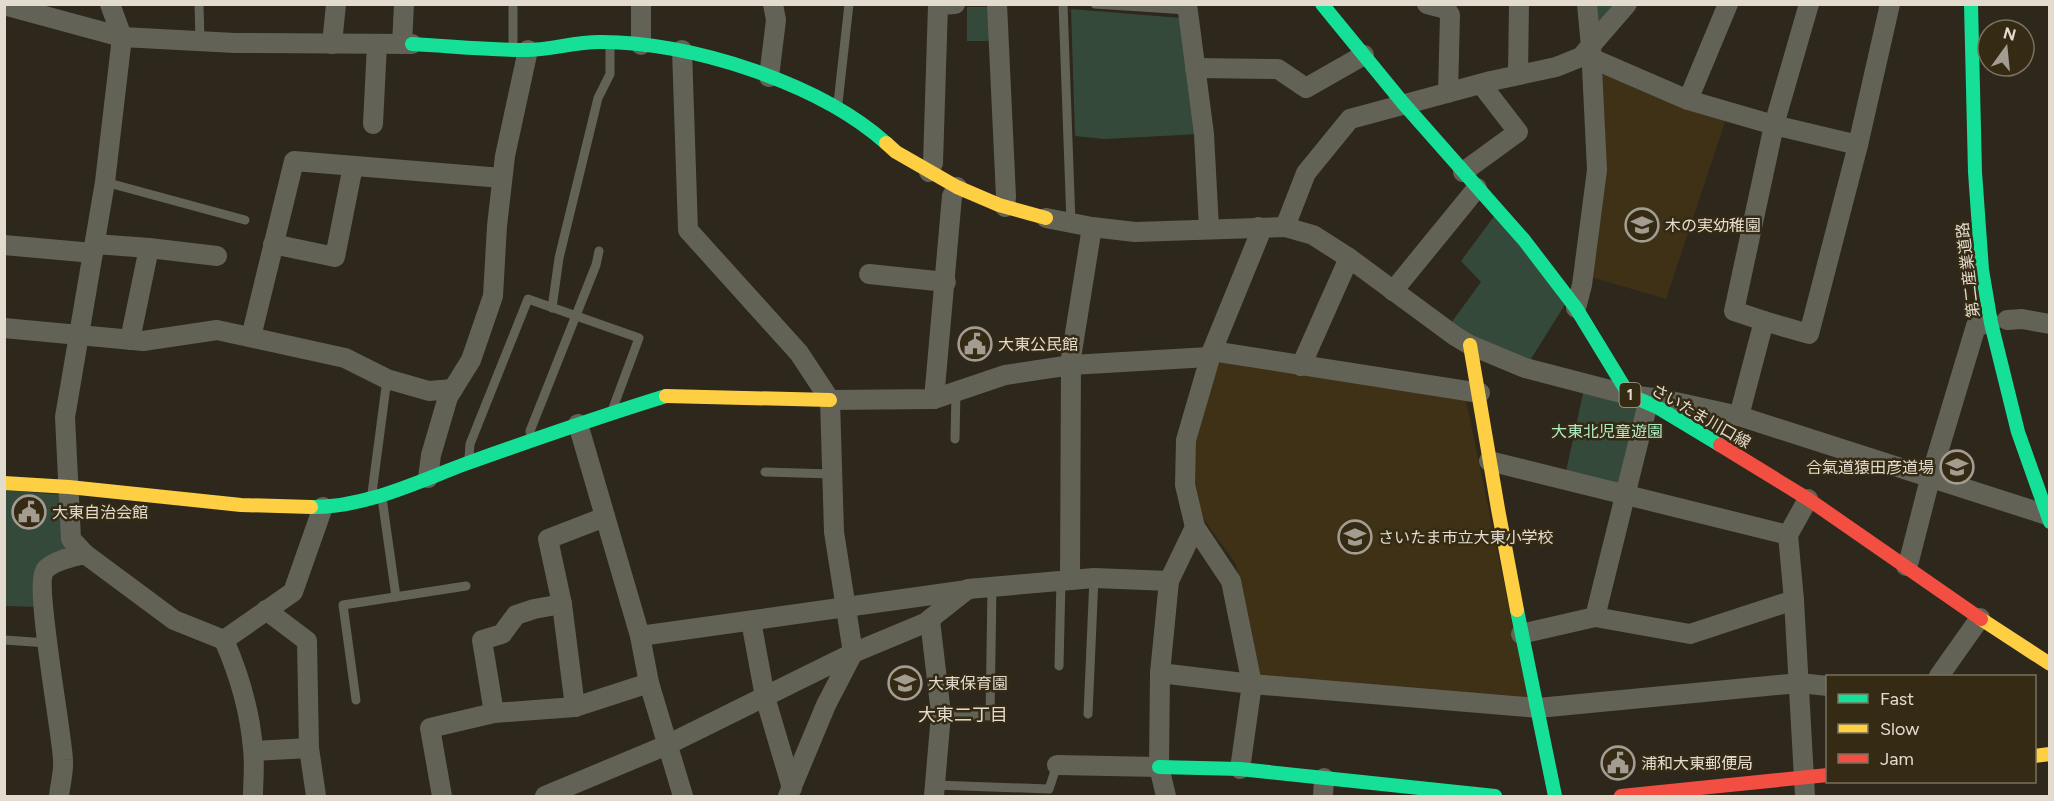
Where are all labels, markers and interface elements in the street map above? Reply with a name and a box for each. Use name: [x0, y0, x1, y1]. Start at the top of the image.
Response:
north arrow: [1976, 18, 2036, 78]
text: N: [2001, 23, 2018, 45]
school or university icon: 木の実幼稚園: [1624, 207, 1660, 243]
place label: 木の実幼稚園: [1665, 216, 1761, 235]
street label: 第二産業道路: [1953, 221, 1983, 319]
public building icon: 大東公民館: [957, 326, 993, 362]
place label: 大東公民館: [998, 335, 1078, 354]
street label: さいたま川口線: [1648, 380, 1754, 452]
road number: 1: [1620, 383, 1640, 407]
park label: 大東北児童遊園: [1551, 422, 1663, 441]
school or university icon: 合氣道猿田彦道場: [1939, 449, 1975, 485]
place label: 合氣道猿田彦道場: [1806, 458, 1934, 477]
public building icon: 大東自治会館: [11, 494, 47, 530]
place label: 大東自治会館: [52, 503, 148, 522]
school or university icon: さいたま市立大東小学校: [1337, 519, 1373, 555]
place label: さいたま市立大東小学校: [1378, 528, 1554, 547]
school or university icon: 大東保育園: [887, 665, 923, 701]
place label: 大東保育園: [928, 674, 1008, 693]
legend: [1826, 675, 2036, 783]
text: Fast: [1880, 688, 1914, 710]
district label: 大東二丁目: [918, 704, 1008, 726]
text: Slow: [1880, 718, 1919, 740]
public building icon: 浦和大東郵便局: [1600, 745, 1636, 781]
text: Jam: [1880, 748, 1914, 770]
place label: 浦和大東郵便局: [1641, 754, 1753, 773]

